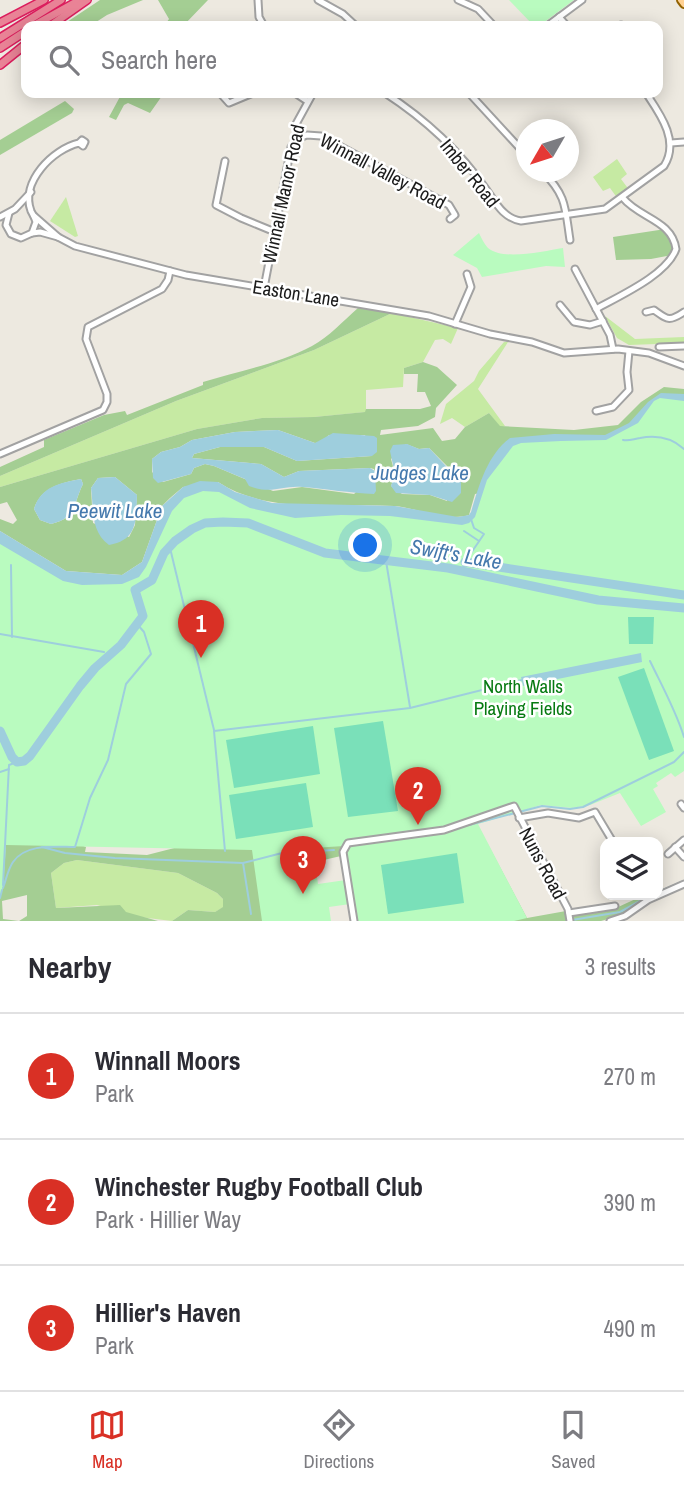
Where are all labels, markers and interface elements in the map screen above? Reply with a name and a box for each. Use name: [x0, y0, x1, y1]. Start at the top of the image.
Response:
search box: [21, 21, 663, 98]
icon: search: [45, 41, 83, 79]
text: Search here: [101, 42, 217, 77]
north arrow: [516, 119, 579, 182]
street label: Winnall Manor Road: [256, 122, 310, 266]
street label: Winnall Valley Road: [315, 127, 451, 215]
street label: Imber Road: [434, 133, 506, 213]
street label: Easton Lane: [251, 273, 341, 313]
water label: Judges Lake: [370, 458, 469, 487]
water label: Peewit Lake: [68, 496, 162, 525]
your location: [348, 528, 382, 562]
water label: Swift's Lake: [408, 532, 504, 576]
pin: 1: [178, 600, 224, 658]
park label: North Walls Playing Fields: [474, 673, 573, 721]
pin: 2: [395, 767, 441, 825]
street label: Nuns Road: [513, 822, 573, 904]
pin: 3: [280, 836, 326, 894]
map controls: [600, 837, 663, 900]
button: layers: [600, 837, 663, 900]
text: Nearby: [28, 947, 111, 987]
text: 3 results: [585, 951, 656, 982]
text: Winnall Moors: [95, 1043, 241, 1078]
text: 1: [46, 1061, 56, 1092]
text: 270 m: [604, 1061, 656, 1092]
text: Park: [95, 1078, 134, 1109]
text: Winchester Rugby Football Club: [95, 1169, 423, 1204]
text: 2: [46, 1187, 56, 1218]
text: 390 m: [604, 1187, 656, 1218]
text: Park · Hillier Way: [95, 1204, 241, 1235]
text: Hillier's Haven: [95, 1295, 241, 1330]
text: 3: [46, 1313, 56, 1344]
text: 490 m: [604, 1313, 656, 1344]
text: Park: [95, 1330, 134, 1361]
tab: Map: [88, 1406, 126, 1474]
tab: Directions: [303, 1406, 374, 1474]
tab: Saved: [551, 1406, 596, 1474]

